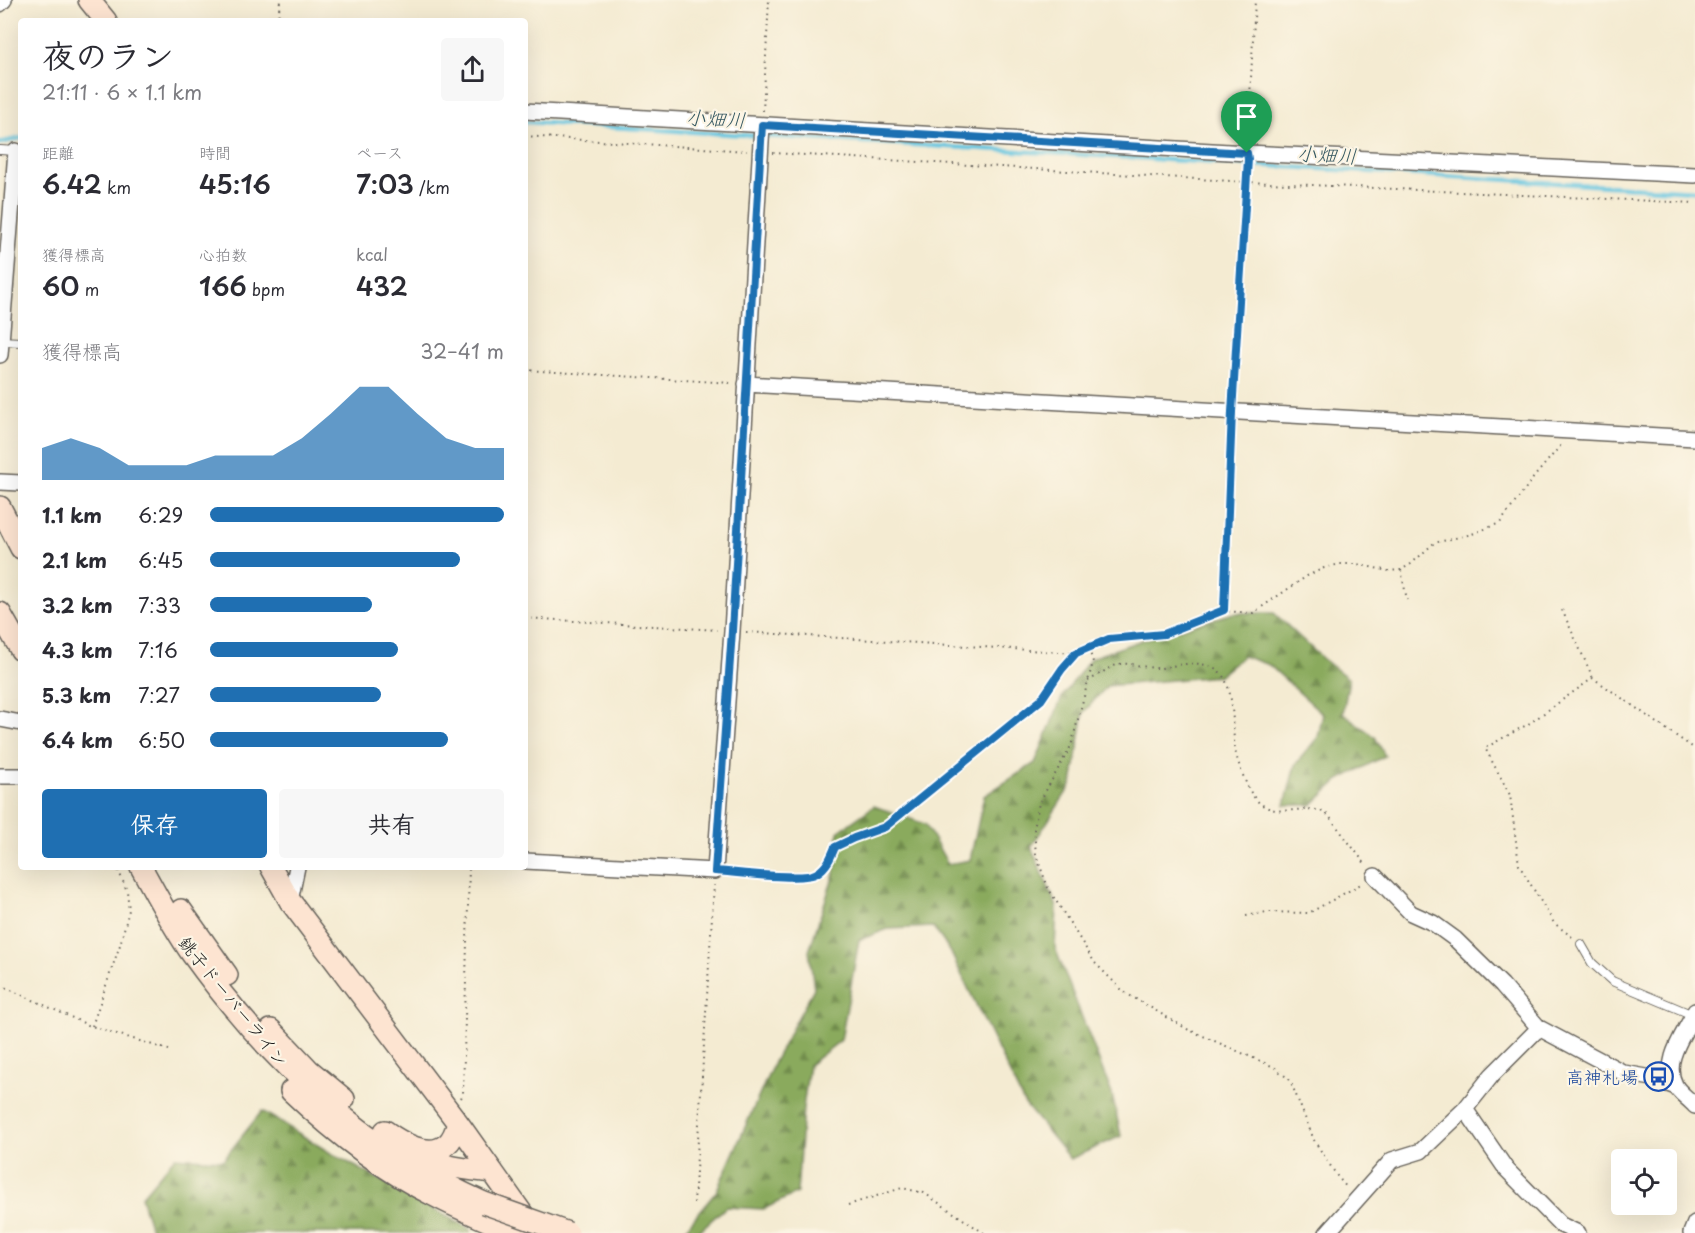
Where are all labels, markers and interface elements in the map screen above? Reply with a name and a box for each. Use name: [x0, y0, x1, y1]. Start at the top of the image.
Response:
text: 夜のラン: [42, 29, 174, 79]
button: share: [441, 38, 504, 101]
text: 21:11 · 6 × 1.1 km: [42, 77, 202, 107]
pin: [1221, 91, 1272, 153]
icon: arrive: [1230, 100, 1263, 133]
water label: 小畑川: [685, 101, 747, 135]
water label: 小畑川: [1296, 137, 1358, 171]
text: 距離: [42, 140, 74, 164]
text: 時間: [199, 140, 231, 164]
text: ペース: [356, 140, 403, 164]
text: 6.42: [42, 164, 102, 203]
text: 45:16: [199, 164, 271, 203]
text: 7:03: [356, 164, 414, 203]
text: km: [102, 175, 131, 199]
text: /km: [414, 175, 450, 199]
text: 獲得標高: [42, 242, 106, 266]
text: 心拍数: [199, 242, 247, 266]
text: kcal: [356, 242, 388, 266]
text: 60: [42, 266, 79, 305]
text: 166: [199, 266, 247, 305]
text: 432: [356, 266, 408, 305]
text: m: [79, 277, 99, 301]
text: bpm: [247, 277, 285, 301]
text: 獲得標高: [42, 336, 122, 366]
text: 32–41 m: [420, 336, 504, 366]
text: 1.1 km: [42, 500, 102, 530]
text: 6:29: [138, 500, 183, 530]
text: 2.1 km: [42, 545, 107, 575]
text: 6:45: [138, 545, 183, 575]
text: 3.2 km: [42, 590, 113, 620]
text: 7:33: [138, 590, 181, 620]
text: 4.3 km: [42, 635, 113, 665]
text: 7:16: [138, 635, 178, 665]
text: 5.3 km: [42, 680, 111, 710]
text: 7:27: [138, 680, 180, 710]
text: 6.4 km: [42, 725, 113, 755]
text: 6:50: [138, 725, 185, 755]
button: 保存: [42, 789, 267, 858]
button: 共有: [279, 789, 504, 858]
street label: 銚子ドーバーライン: [173, 930, 295, 1072]
bus stop icon: 高神札場: [1643, 1060, 1675, 1092]
place label: 高神札場: [1566, 1063, 1638, 1090]
map controls: [1611, 1149, 1677, 1215]
button: locate: [1611, 1149, 1677, 1215]

